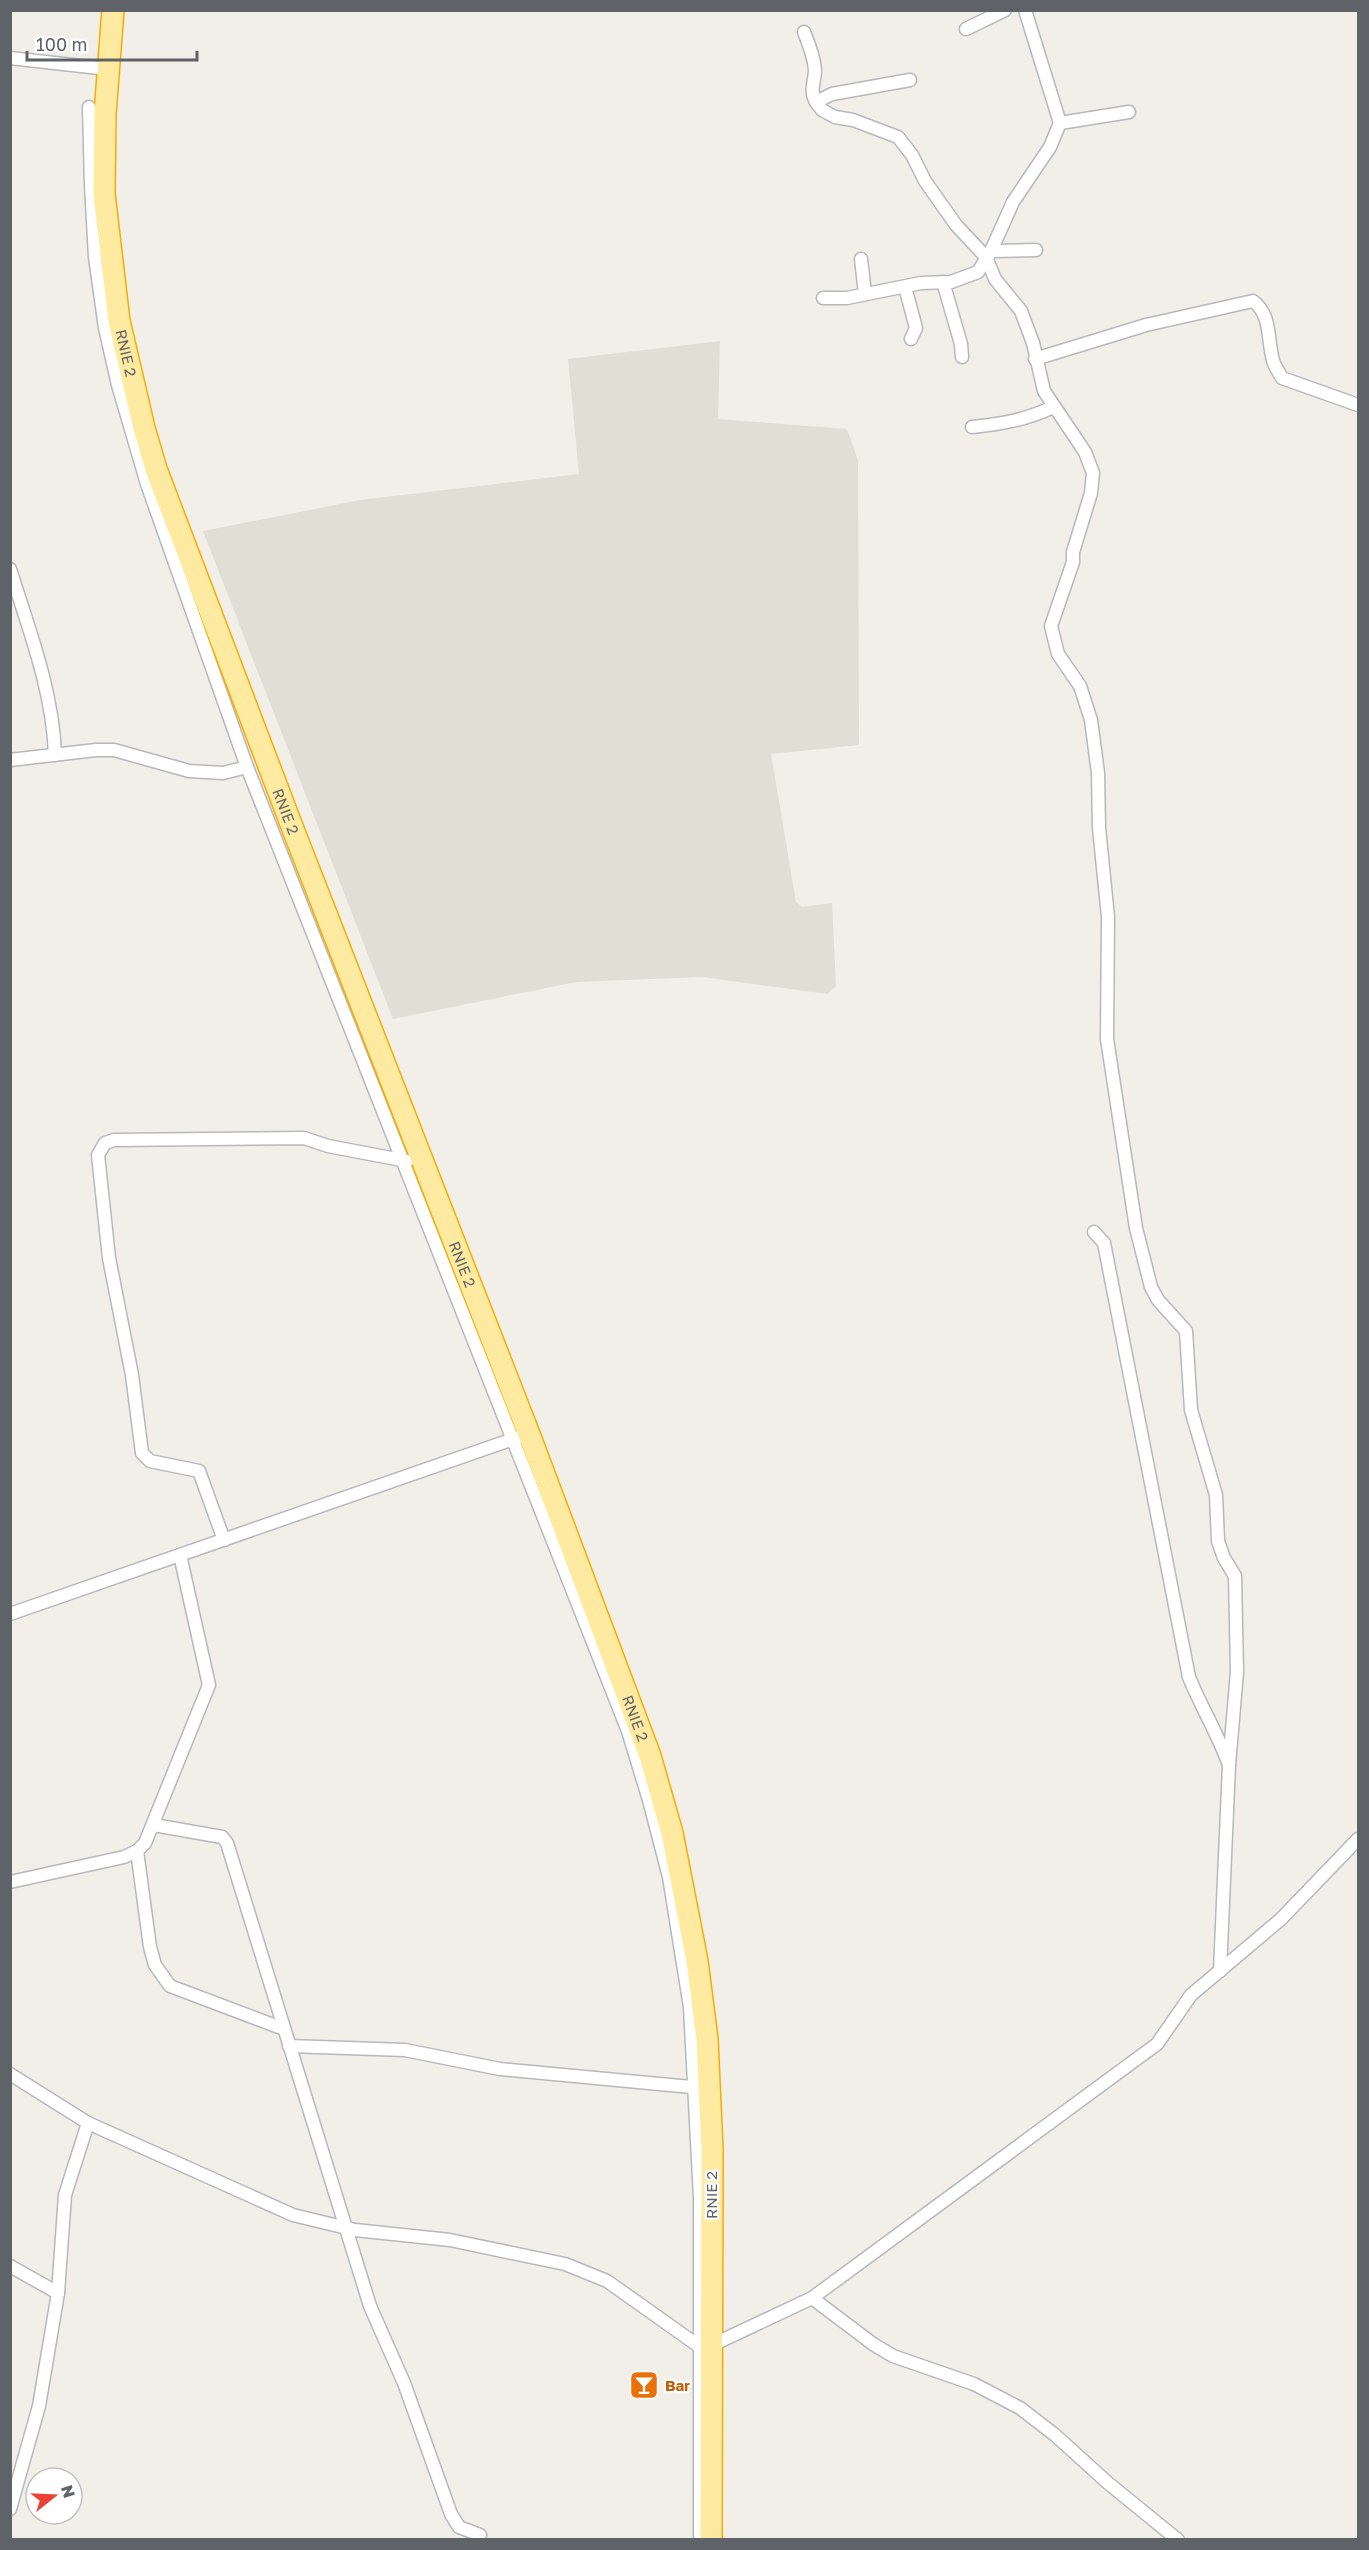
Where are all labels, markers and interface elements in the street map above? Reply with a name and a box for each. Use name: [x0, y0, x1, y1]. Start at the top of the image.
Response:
scale bar: [27, 24, 196, 62]
text: 100 m: [36, 33, 87, 55]
street label: RNIE 2: [112, 328, 141, 378]
street label: RNIE 2: [269, 786, 303, 837]
street label: RNIE 2: [446, 1238, 480, 1290]
street label: RNIE 2: [619, 1693, 653, 1744]
street label: RNIE 2: [702, 2171, 720, 2219]
bar icon: Bar: [628, 2369, 660, 2401]
place label: Bar: [665, 2376, 690, 2394]
north arrow: [24, 2466, 84, 2526]
text: N: [57, 2482, 80, 2500]

